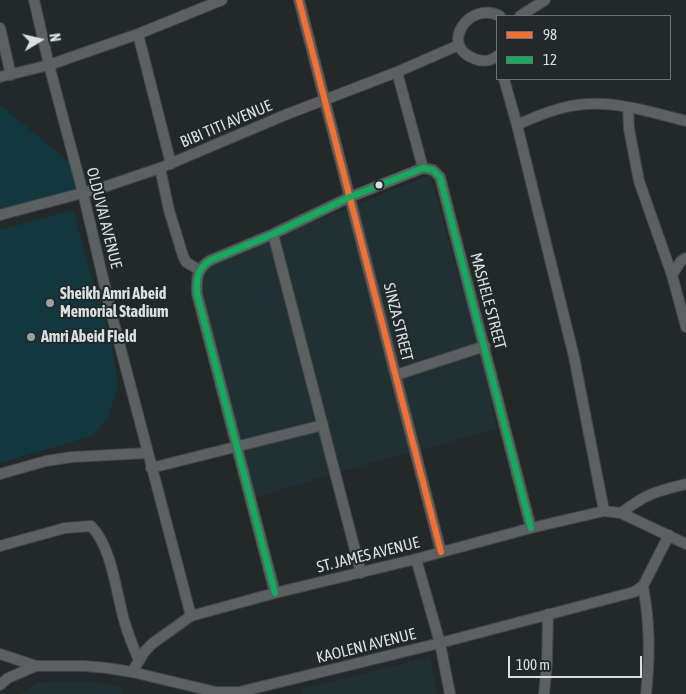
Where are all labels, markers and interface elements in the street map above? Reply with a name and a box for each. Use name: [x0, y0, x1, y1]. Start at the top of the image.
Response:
north arrow: [15, 15, 65, 65]
legend: [496, 15, 671, 80]
text: 98: [543, 26, 557, 43]
text: N: [46, 32, 63, 43]
text: 12: [543, 51, 557, 68]
street label: BIBI TITI AVENUE: [177, 96, 275, 152]
street label: OLDUVAI AVENUE: [82, 165, 126, 271]
unlabelled marker: [374, 180, 384, 190]
street label: MASHELE STREET: [466, 251, 510, 351]
street label: SINZA STREET: [379, 281, 417, 363]
place label: Sheikh Amri Abeid Memorial Stadium: [60, 284, 169, 322]
marker: Sheikh Amri Abeid Memorial Stadium: [44, 297, 56, 309]
place label: Amri Abeid FIeld: [41, 327, 137, 347]
marker: Amri Abeid FIeld: [25, 331, 37, 343]
street label: ST. JAMES AVENUE: [315, 533, 421, 577]
street label: KAOLENI AVENUE: [314, 624, 418, 668]
scale bar: [511, 646, 645, 678]
text: 100 m: [516, 656, 550, 673]

